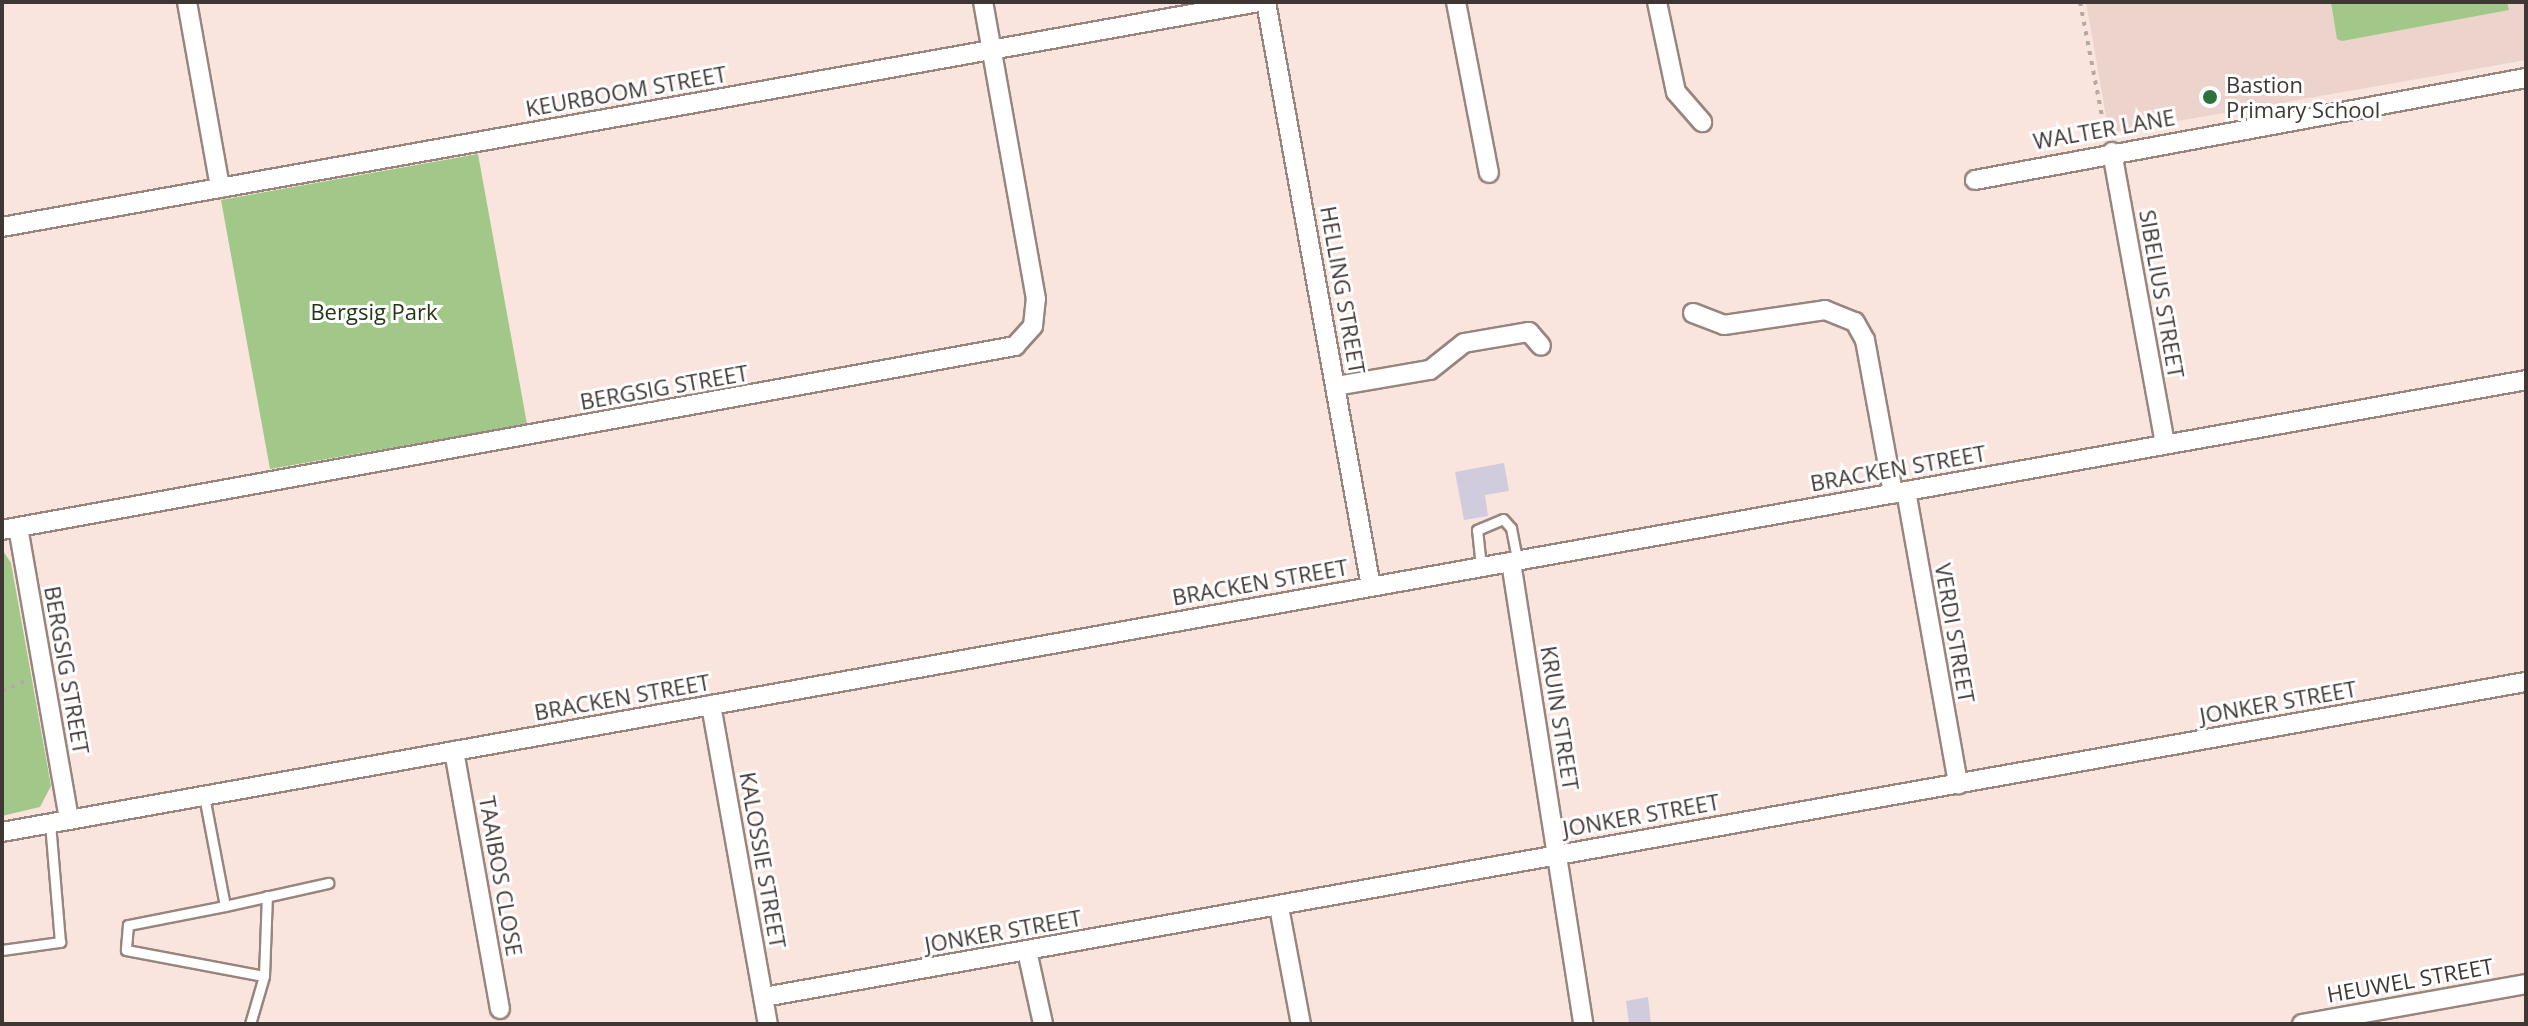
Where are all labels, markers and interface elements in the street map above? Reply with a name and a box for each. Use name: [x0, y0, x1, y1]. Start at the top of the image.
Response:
street label: KEURBOOM STREET: [523, 60, 729, 122]
place label: Bastion Primary School: [2226, 71, 2380, 122]
marker: Bastion Primary School: [2201, 88, 2219, 106]
street label: WALTER LANE: [2031, 104, 2177, 154]
street label: HELLING STREET: [1315, 204, 1371, 376]
street label: SIBELIUS STREET: [2134, 208, 2190, 380]
park label: Bergsig Park: [310, 299, 438, 325]
street label: BERGSIG STREET: [578, 359, 750, 415]
street label: BRACKEN STREET: [1808, 440, 1988, 496]
street label: BRACKEN STREET: [1170, 554, 1350, 610]
street label: VERDI STREET: [1930, 561, 1980, 705]
street label: BERGSIG STREET: [39, 584, 95, 756]
street label: KRUIN STREET: [1536, 644, 1584, 792]
street label: BRACKEN STREET: [532, 669, 712, 725]
street label: JONKER STREET: [2197, 675, 2359, 729]
street label: KALOSSIE STREET: [735, 770, 791, 950]
street label: JONKER STREET: [1560, 788, 1722, 842]
street label: TAAIBOS CLOSE: [474, 794, 528, 958]
street label: JONKER STREET: [922, 904, 1084, 958]
street label: HEUWEL STREET: [2325, 952, 2495, 1008]

